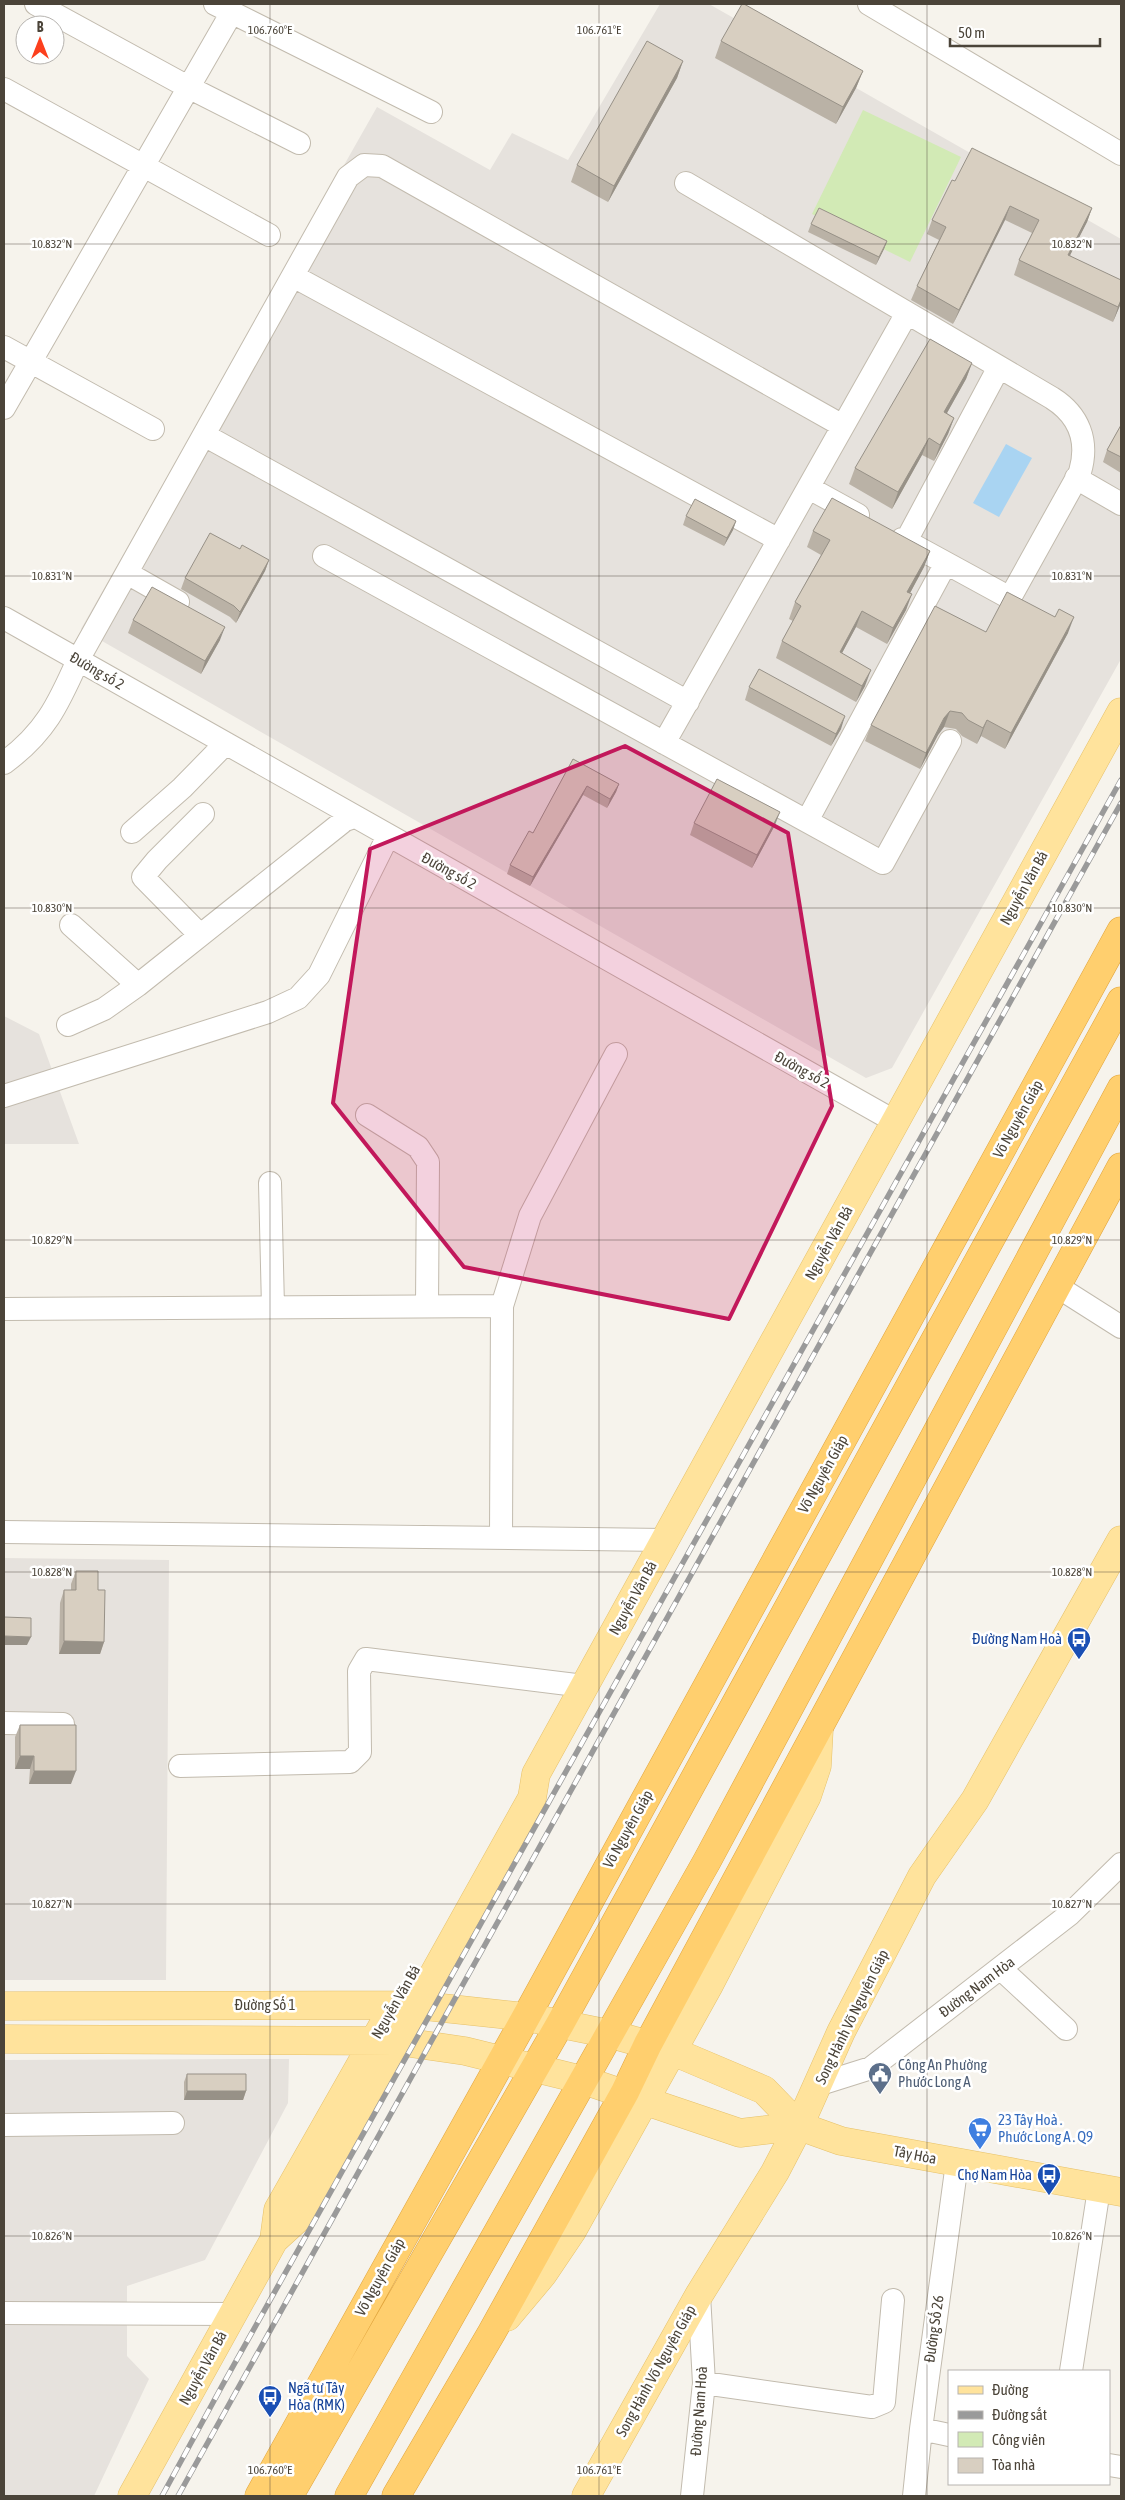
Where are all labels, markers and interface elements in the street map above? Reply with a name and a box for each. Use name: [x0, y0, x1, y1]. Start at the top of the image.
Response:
north arrow: [15, 15, 65, 65]
scale bar: [950, 15, 1100, 47]
text: B: [37, 19, 44, 35]
text: 106.760°E: [248, 23, 292, 37]
text: 106.761°E: [577, 23, 621, 37]
text: 50 m: [958, 24, 985, 41]
text: 10.832°N: [32, 237, 72, 251]
text: 10.832°N: [1052, 237, 1092, 251]
text: 10.831°N: [32, 569, 72, 583]
text: 10.831°N: [1052, 569, 1092, 583]
street label: Đường số 2: [67, 648, 127, 693]
street label: Nguyễn Văn Bá: [996, 848, 1051, 928]
street label: Đường số 2: [419, 849, 480, 893]
text: 10.830°N: [32, 901, 72, 915]
text: 10.830°N: [1052, 901, 1092, 915]
street label: Đường số 2: [772, 1048, 833, 1092]
street label: Võ Nguyên Giáp: [989, 1077, 1046, 1161]
street label: Nguyễn Văn Bá: [801, 1203, 856, 1283]
text: 10.829°N: [32, 1233, 72, 1247]
text: 10.829°N: [1052, 1233, 1092, 1247]
street label: Võ Nguyên Giáp: [794, 1432, 851, 1516]
street label: Nguyễn Văn Bá: [605, 1558, 660, 1638]
text: 10.828°N: [32, 1565, 72, 1579]
text: 10.828°N: [1052, 1565, 1092, 1579]
bus stop icon: Đường Nam Hoà: [1066, 1626, 1092, 1660]
place label: Đường Nam Hoà: [972, 1630, 1062, 1647]
street label: Võ Nguyên Giáp: [599, 1787, 656, 1871]
text: 10.827°N: [32, 1897, 72, 1911]
text: 10.827°N: [1052, 1897, 1092, 1911]
street label: Song Hành Võ Nguyên Giáp: [812, 1947, 892, 2087]
street label: Đường Nam Hòa: [936, 1953, 1018, 2020]
street label: Nguyễn Văn Bá: [368, 1962, 423, 2042]
street label: Đường Số 1: [235, 1996, 295, 2013]
place label: Công An Phường Phước Long A: [898, 2056, 987, 2090]
public building icon: Công An Phường Phước Long A: [867, 2061, 893, 2095]
place label: 23 Tây Hoà . Phước Long A . Q9: [998, 2111, 1093, 2145]
supermarket icon: 23 Tây Hoà . Phước Long A . Q9: [967, 2116, 993, 2150]
street label: Tây Hòa: [892, 2142, 938, 2167]
bus stop icon: Chợ Nam Hòa: [1036, 2162, 1062, 2196]
place label: Chợ Nam Hòa: [957, 2166, 1032, 2183]
text: 10.826°N: [32, 2229, 72, 2243]
text: 10.826°N: [1052, 2229, 1092, 2243]
street label: Võ Nguyên Giáp: [351, 2235, 408, 2319]
street label: Đường Số 26: [920, 2294, 947, 2364]
street label: Song Hành Võ Nguyên Giáp: [612, 2302, 699, 2439]
street label: Nguyễn Văn Bá: [175, 2328, 230, 2408]
street label: Đường Nam Hoà: [687, 2366, 710, 2456]
legend: [948, 2370, 1110, 2485]
place label: Ngã tư Tây Hòa (RMK): [288, 2379, 345, 2413]
text: Đường: [992, 2381, 1029, 2398]
bus stop icon: Ngã tư Tây Hòa (RMK): [257, 2384, 283, 2418]
text: Đường sắt: [992, 2406, 1047, 2423]
text: Công viên: [992, 2431, 1045, 2448]
text: Tòa nhà: [992, 2456, 1035, 2473]
text: 106.760°E: [248, 2463, 292, 2477]
text: 106.761°E: [577, 2463, 621, 2477]

